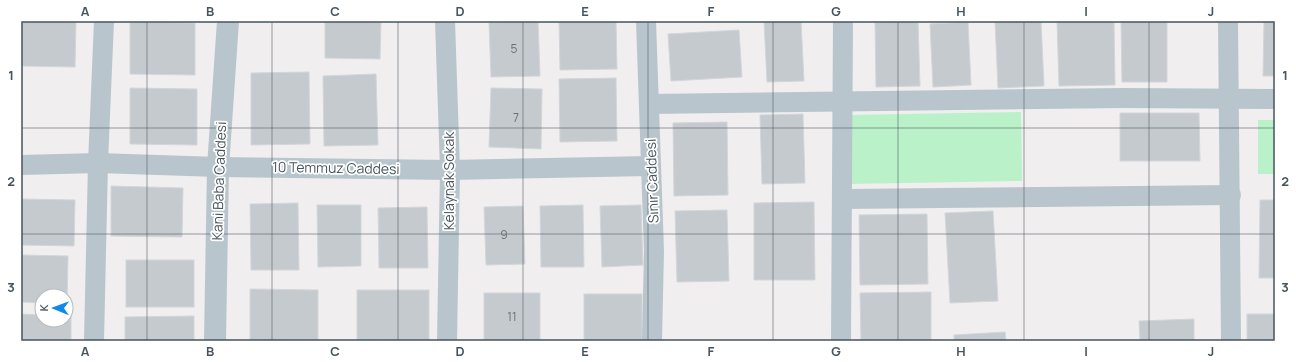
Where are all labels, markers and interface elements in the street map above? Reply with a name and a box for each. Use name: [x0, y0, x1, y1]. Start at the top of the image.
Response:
text: A: [81, 2, 90, 20]
text: B: [206, 2, 214, 20]
text: C: [330, 2, 340, 20]
text: D: [455, 2, 465, 20]
text: E: [581, 2, 589, 20]
text: F: [708, 2, 715, 20]
text: G: [831, 2, 841, 20]
text: H: [956, 2, 966, 20]
text: I: [1084, 2, 1088, 20]
text: J: [1208, 2, 1214, 20]
house number: 5: [511, 40, 518, 57]
text: 1: [8, 66, 14, 84]
text: 1: [1282, 66, 1288, 84]
house number: 7: [513, 109, 519, 126]
street label: Kani Baba Caddesi: [207, 121, 230, 241]
street label: Kelaynak Sokak: [439, 131, 458, 230]
street label: Sınır Caddesi: [641, 138, 662, 224]
street label: 10 Temmuz Caddesi: [272, 157, 400, 178]
text: 2: [7, 172, 15, 190]
text: 2: [1281, 172, 1289, 190]
house number: 9: [500, 226, 508, 243]
text: 3: [7, 278, 15, 296]
text: 3: [1281, 278, 1289, 296]
north arrow: [34, 288, 74, 328]
text: K: [36, 303, 51, 312]
house number: 11: [507, 308, 517, 325]
text: A: [81, 342, 90, 360]
text: B: [206, 342, 214, 360]
text: C: [330, 342, 340, 360]
text: D: [455, 342, 465, 360]
text: E: [581, 342, 589, 360]
text: F: [708, 342, 715, 360]
text: G: [831, 342, 841, 360]
text: H: [956, 342, 966, 360]
text: I: [1084, 342, 1088, 360]
text: J: [1208, 342, 1214, 360]

